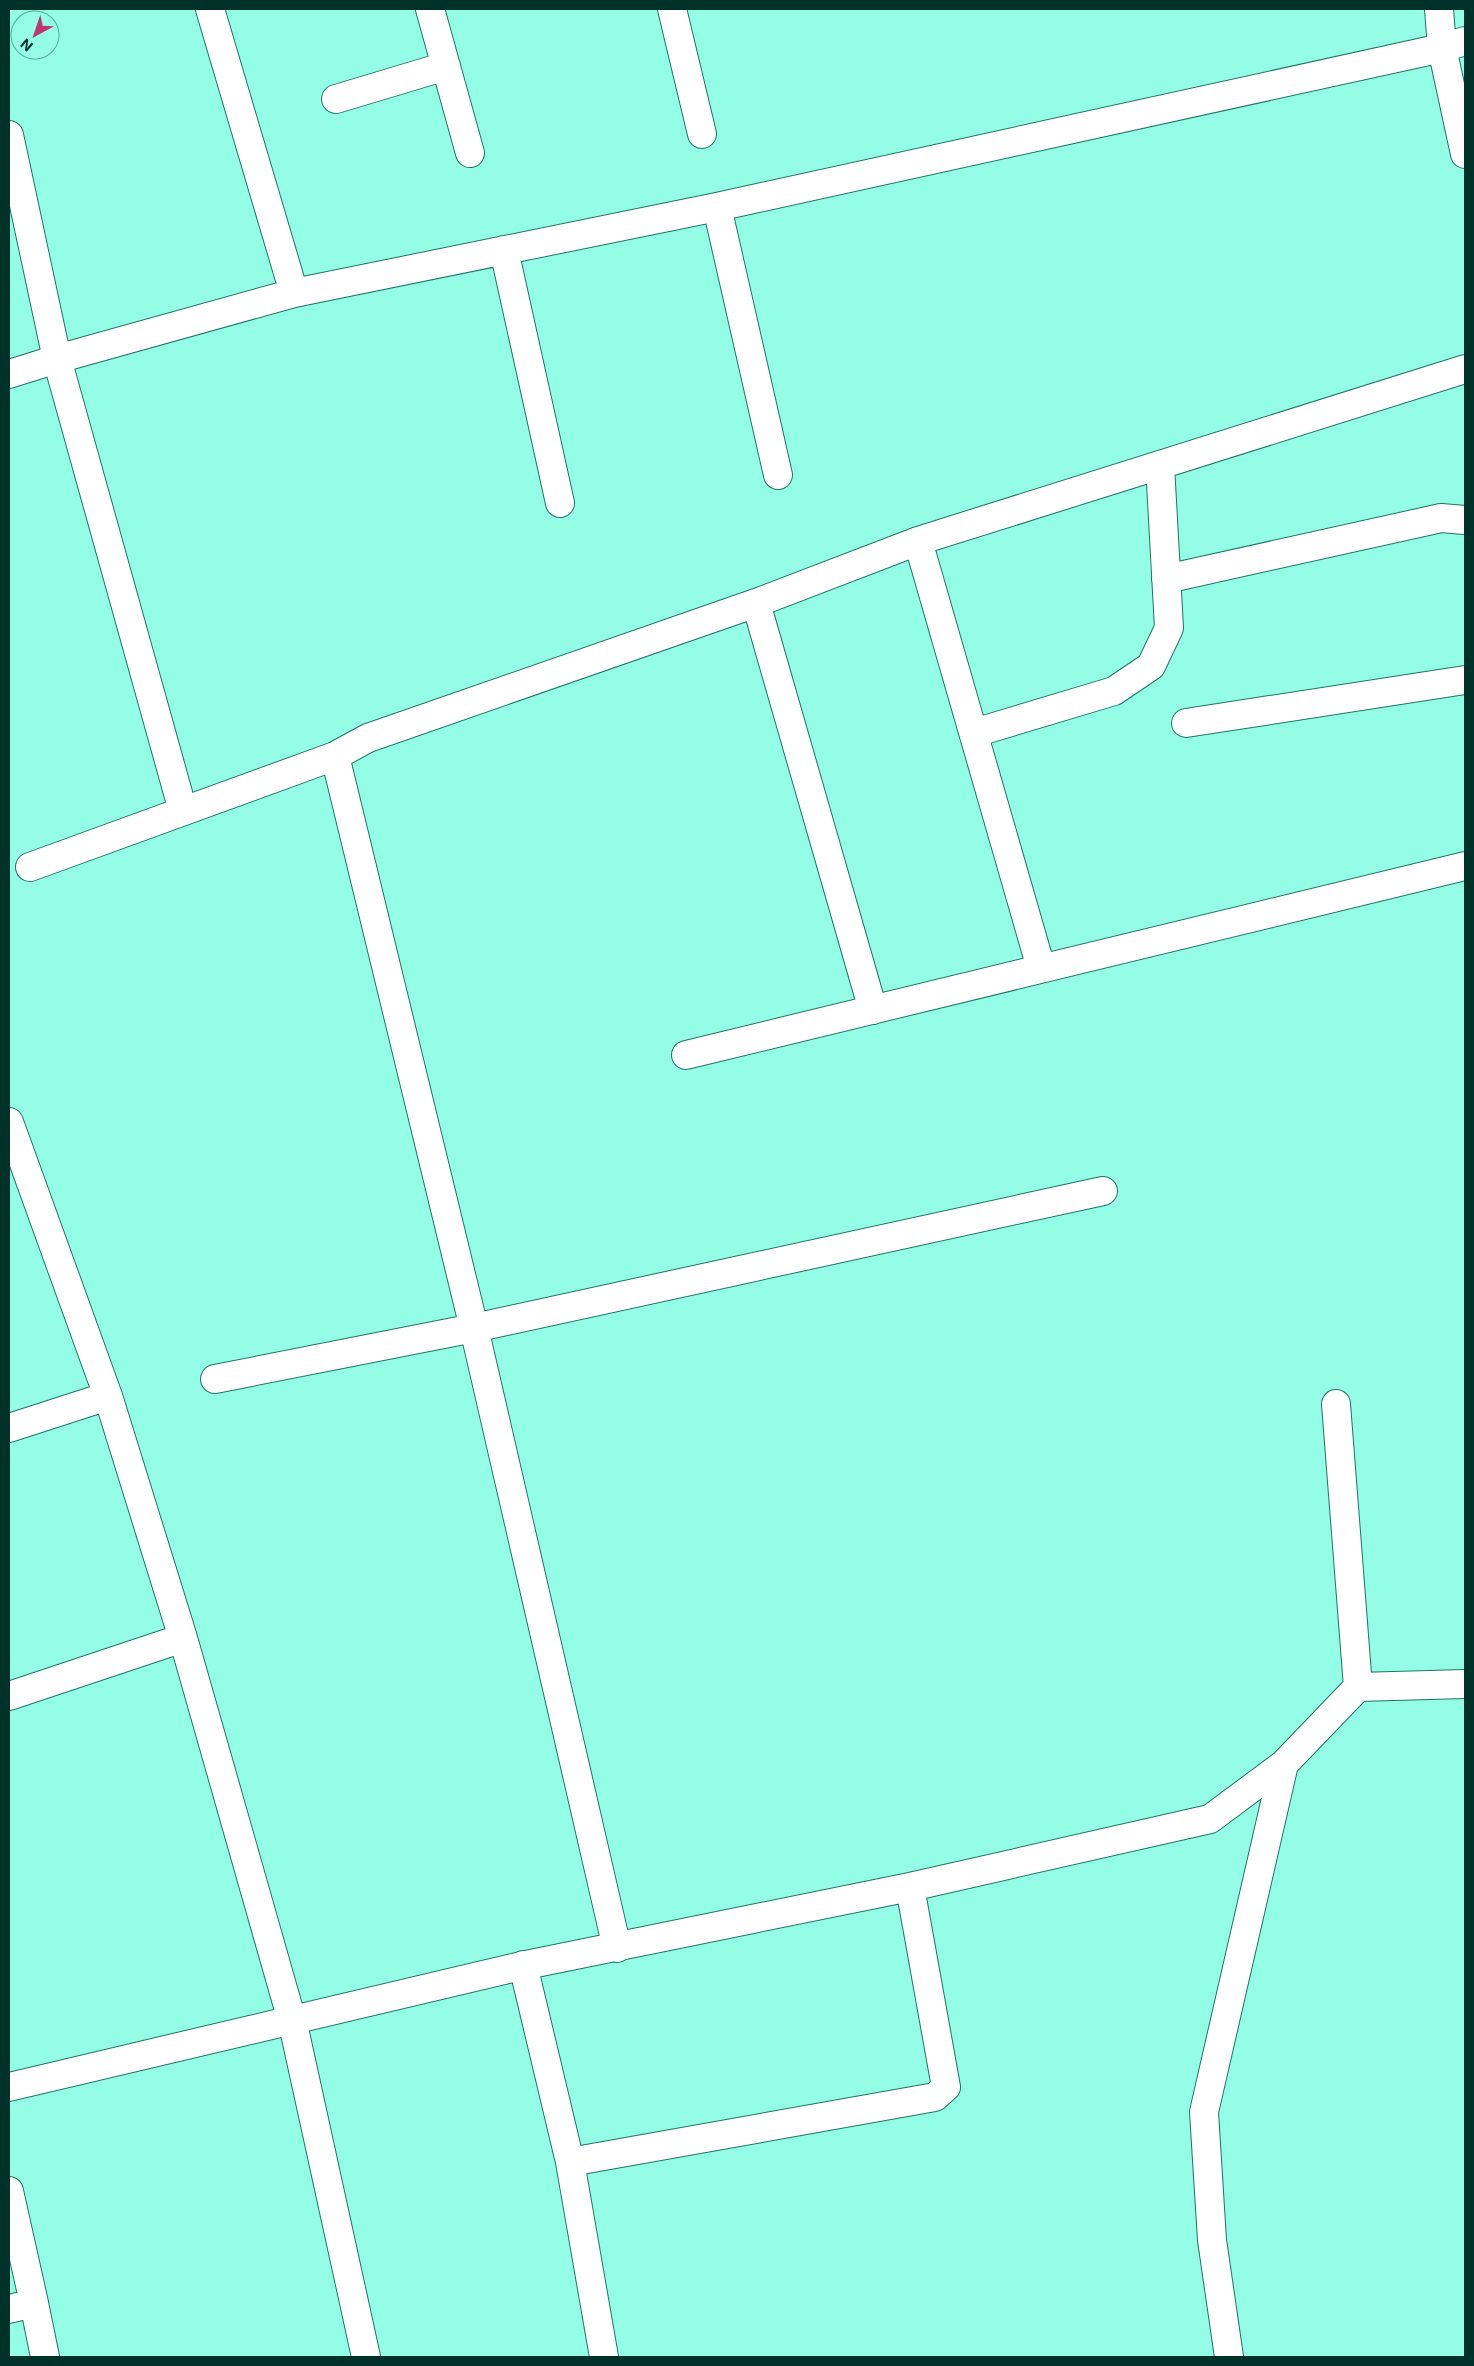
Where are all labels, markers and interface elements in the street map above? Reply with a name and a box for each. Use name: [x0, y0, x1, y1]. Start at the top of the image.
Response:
north arrow: [10, 10, 60, 60]
text: N: [17, 35, 36, 55]

